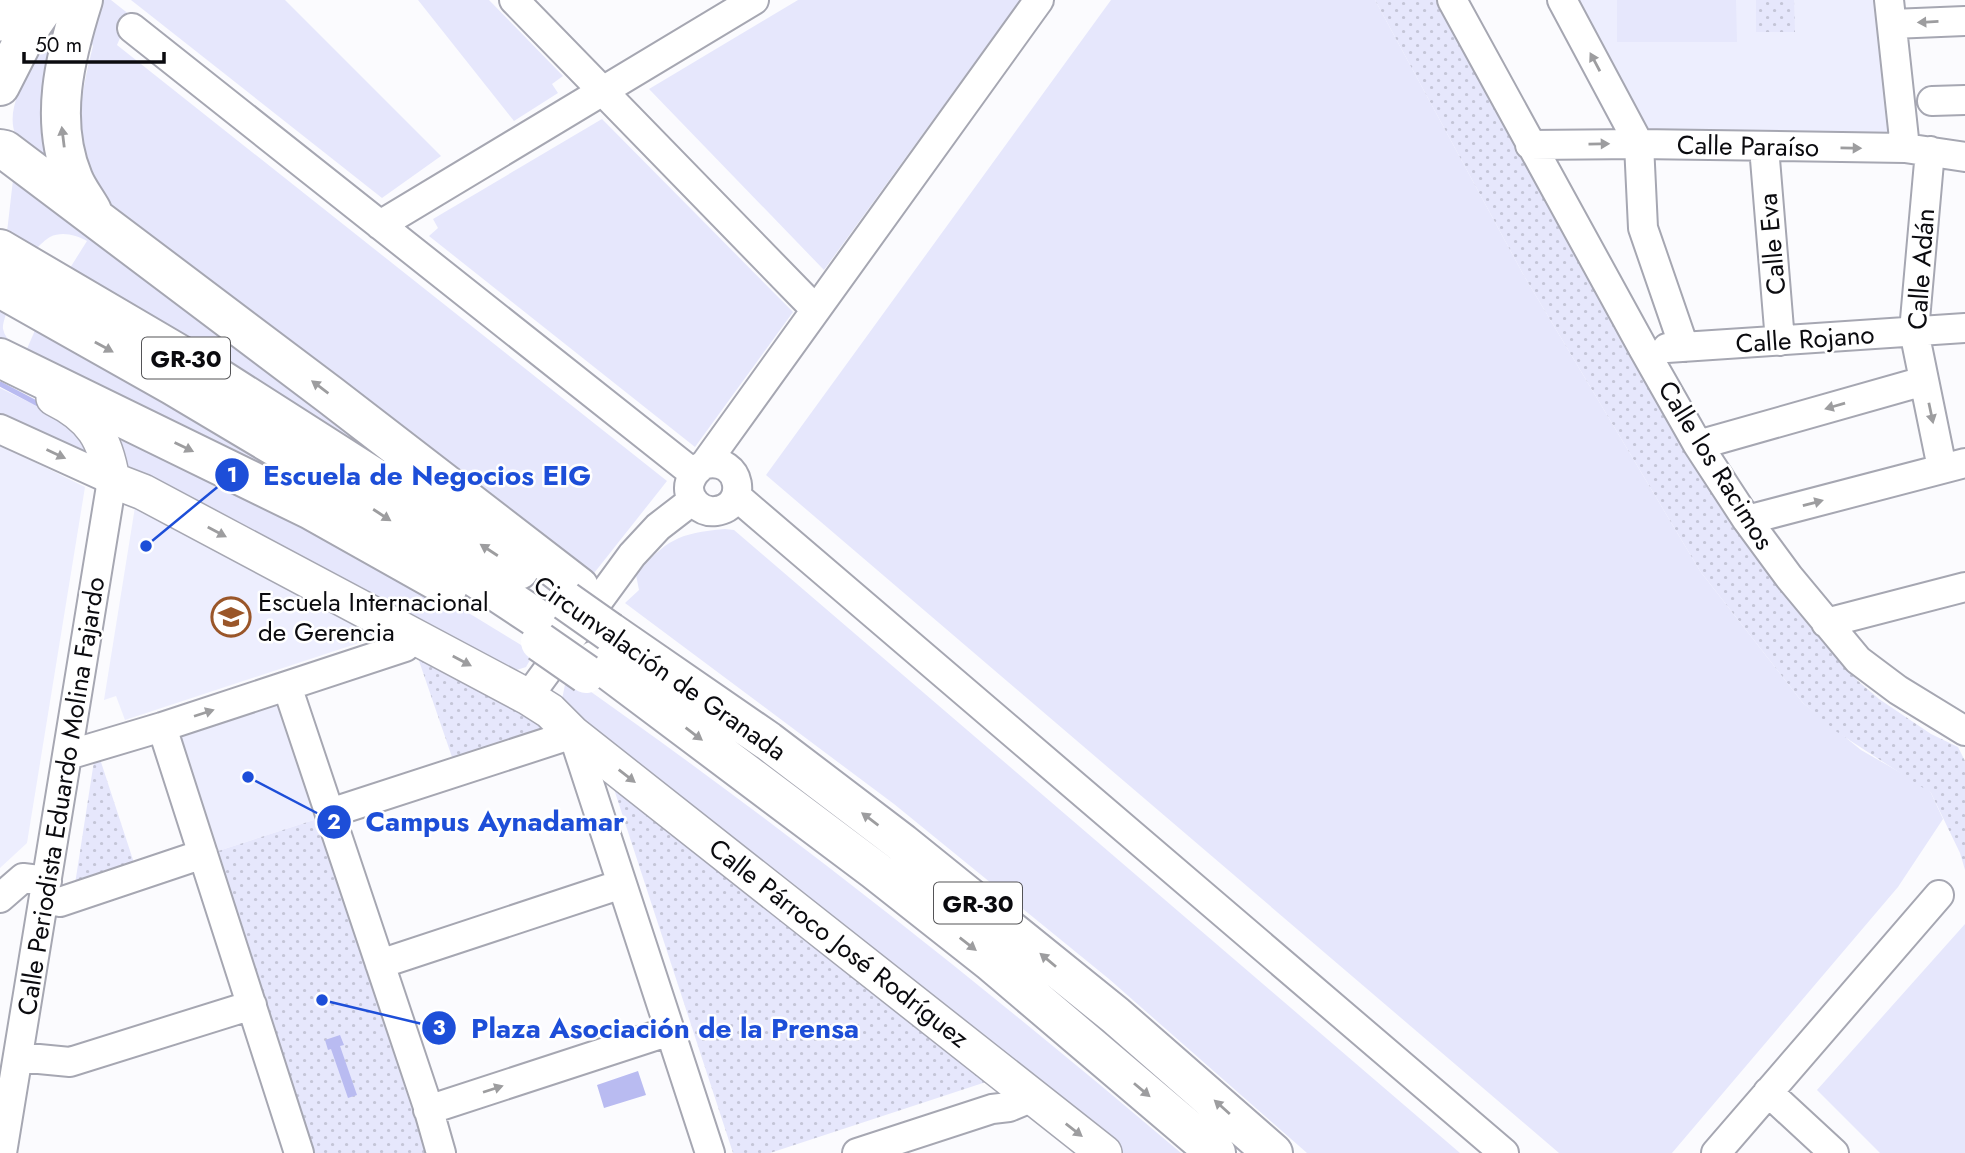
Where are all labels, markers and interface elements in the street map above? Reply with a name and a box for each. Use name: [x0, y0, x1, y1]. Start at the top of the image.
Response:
one-way arrow: [1917, 17, 1939, 28]
scale bar: [24, 21, 164, 65]
text: 50 m: [35, 30, 82, 60]
one-way arrow: [1589, 52, 1601, 72]
one-way arrow: [57, 126, 68, 148]
street label: Calle Paraíso: [1677, 126, 1819, 166]
one-way arrow: [1588, 138, 1610, 150]
one-way arrow: [1840, 142, 1862, 154]
street label: Calle Eva: [1749, 192, 1795, 296]
street label: Calle Adán: [1898, 207, 1944, 331]
street label: Calle Rojano: [1734, 315, 1876, 363]
road number: GR-30: [142, 338, 230, 379]
one-way arrow: [94, 341, 114, 353]
street label: Calle los Racimos: [1649, 373, 1783, 557]
one-way arrow: [311, 380, 329, 395]
one-way arrow: [1824, 402, 1845, 412]
one-way arrow: [1925, 402, 1936, 424]
one-way arrow: [174, 442, 194, 453]
one-way arrow: [46, 448, 66, 460]
callout: Escuela de Negocios EIG: [214, 450, 606, 499]
text: Escuela de Negocios EIG: [263, 455, 591, 496]
text: 1: [227, 460, 237, 490]
one-way arrow: [1803, 497, 1824, 507]
one-way arrow: [373, 509, 392, 522]
one-way arrow: [207, 526, 227, 538]
one-way arrow: [480, 543, 498, 557]
street label: Circunvalación de Granada: [526, 566, 794, 770]
street label: Calle Periodista Eduardo Molina Fajardo: [8, 574, 114, 1018]
place label: Escuela Internacional de Gerencia: [258, 583, 489, 651]
school or university icon: Escuela Internacional de Gerencia: [210, 596, 252, 638]
one-way arrow: [452, 655, 472, 667]
one-way arrow: [193, 707, 214, 718]
one-way arrow: [685, 727, 703, 741]
one-way arrow: [618, 768, 636, 782]
callout: Campus Aynadamar: [317, 797, 639, 846]
text: Campus Aynadamar: [365, 801, 625, 842]
text: 2: [327, 807, 341, 837]
one-way arrow: [862, 811, 880, 826]
street label: Calle Párroco José Rodríguez: [701, 829, 977, 1057]
road number: GR-30: [934, 882, 1022, 923]
one-way arrow: [959, 936, 976, 951]
one-way arrow: [1040, 953, 1057, 968]
callout: Plaza Asociación de la Prensa: [422, 1003, 873, 1052]
text: Plaza Asociación de la Prensa: [471, 1008, 859, 1049]
text: 3: [432, 1013, 446, 1043]
one-way arrow: [1134, 1082, 1151, 1097]
one-way arrow: [483, 1083, 504, 1094]
one-way arrow: [1213, 1099, 1231, 1115]
one-way arrow: [1065, 1122, 1083, 1137]

